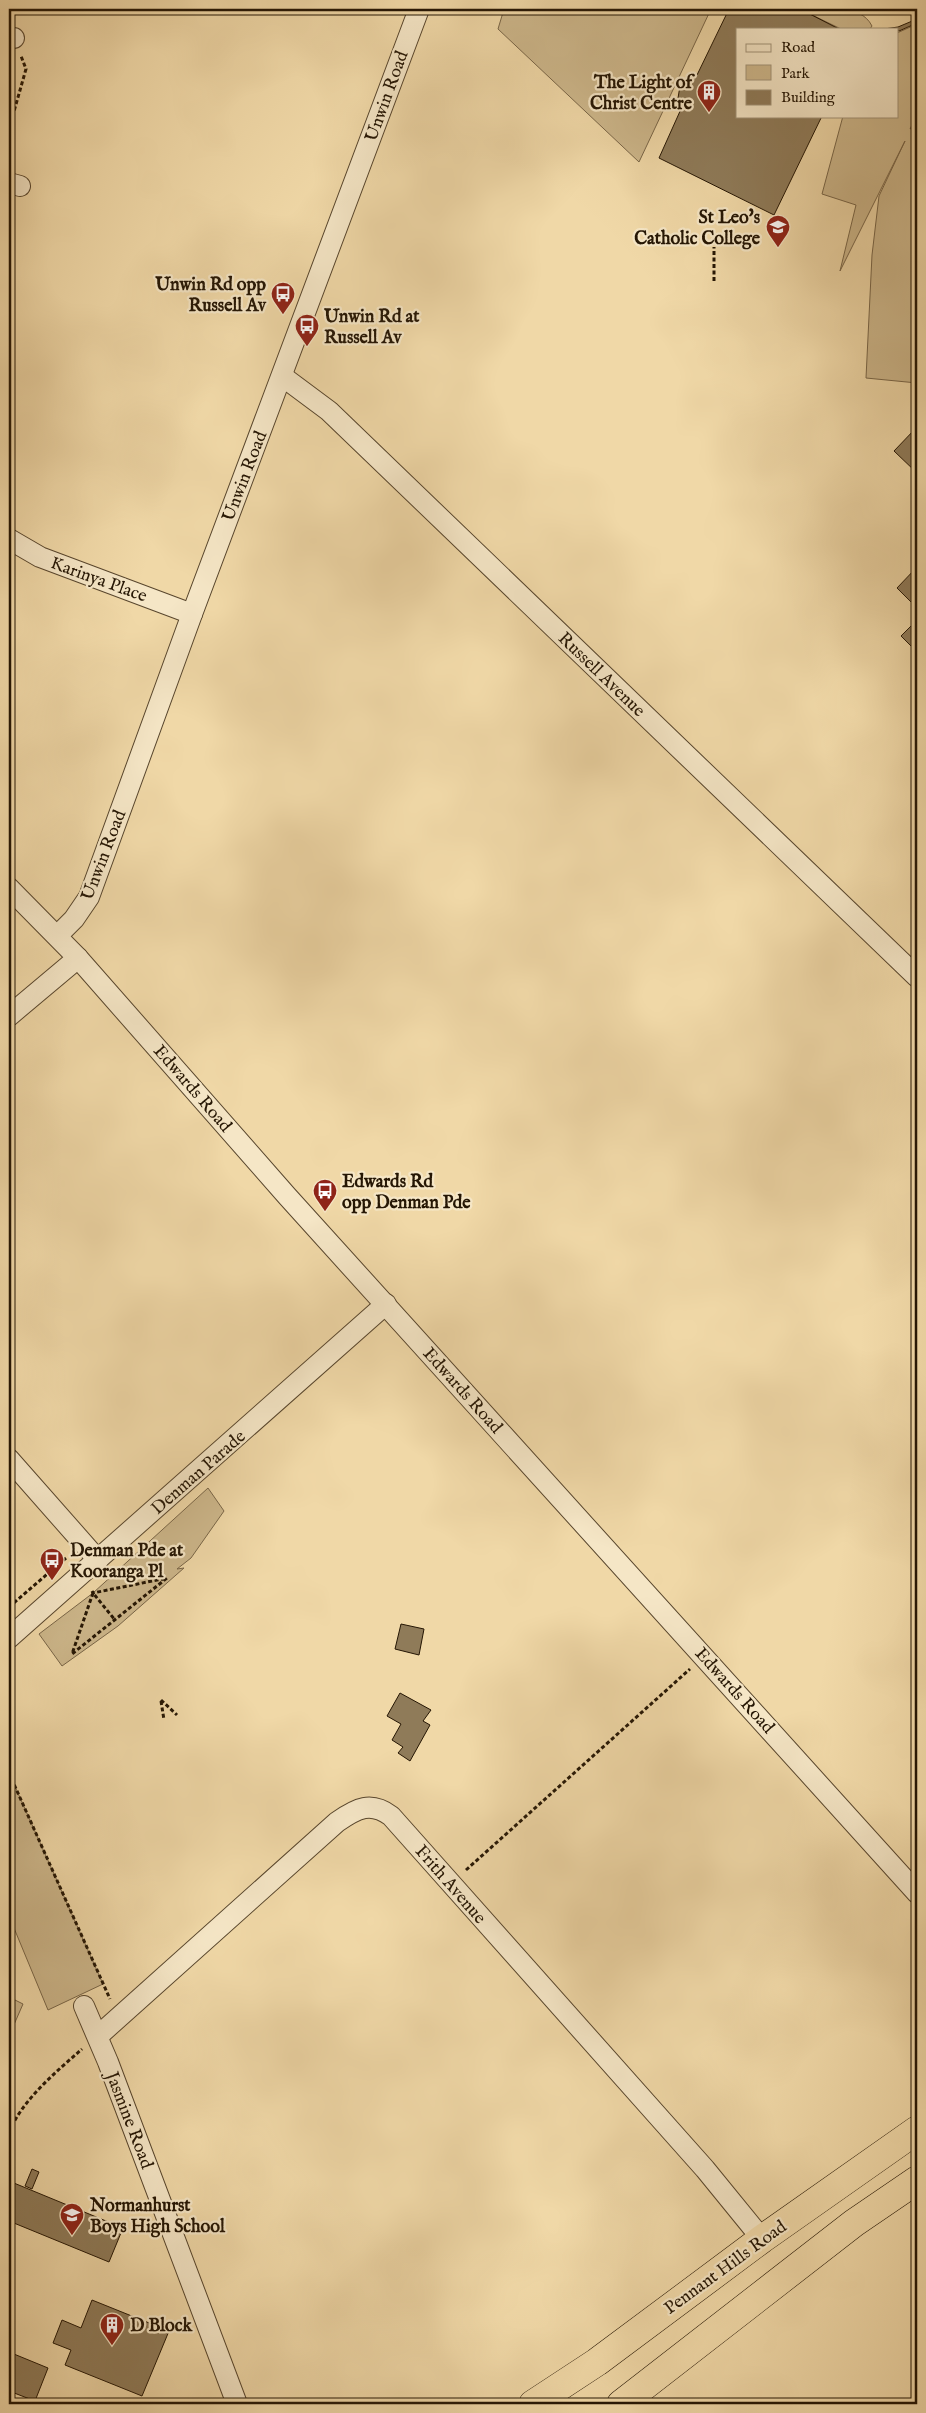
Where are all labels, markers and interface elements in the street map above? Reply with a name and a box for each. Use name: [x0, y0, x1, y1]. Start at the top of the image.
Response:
legend: [736, 28, 898, 118]
text: Road: [781, 38, 816, 57]
street label: Unwin Road: [360, 48, 415, 145]
text: Park: [781, 64, 811, 83]
place label: The Light of Christ Centre: [590, 72, 695, 116]
building icon: The Light of Christ Centre: [696, 79, 722, 113]
text: Building: [781, 88, 836, 107]
place label: St Leo's Catholic College: [634, 207, 761, 251]
school or university icon: St Leo's Catholic College: [765, 214, 791, 248]
place label: Unwin Rd opp Russell Av: [154, 274, 267, 318]
bus stop icon: Unwin Rd opp Russell Av: [270, 281, 296, 315]
place label: Unwin Rd at Russell Av: [323, 306, 420, 350]
bus stop icon: Unwin Rd at Russell Av: [294, 313, 320, 347]
street label: Unwin Road: [218, 428, 273, 525]
street label: Karinya Place: [47, 552, 150, 609]
street label: Russell Avenue: [552, 628, 649, 722]
street label: Unwin Road: [77, 807, 132, 904]
street label: Edwards Road: [148, 1040, 236, 1138]
place label: Edwards Rd opp Denman Pde: [342, 1171, 471, 1215]
bus stop icon: Edwards Rd opp Denman Pde: [312, 1178, 338, 1212]
street label: Edwards Road: [417, 1343, 507, 1439]
street label: Denman Parade: [147, 1426, 251, 1520]
place label: Denman Pde at Kooranga Pl: [70, 1540, 184, 1584]
bus stop icon: Denman Pde at Kooranga Pl: [39, 1547, 65, 1581]
street label: Edwards Road: [689, 1643, 779, 1739]
street label: Frith Avenue: [409, 1841, 490, 1929]
street label: Jasmine Road: [99, 2067, 158, 2173]
place label: Normanhurst Boys High School: [89, 2195, 226, 2239]
school or university icon: Normanhurst Boys High School: [59, 2202, 85, 2236]
street label: Pennant Hills Road: [660, 2216, 792, 2320]
building icon: D Block: [99, 2312, 125, 2346]
place label: D Block: [130, 2315, 194, 2338]

